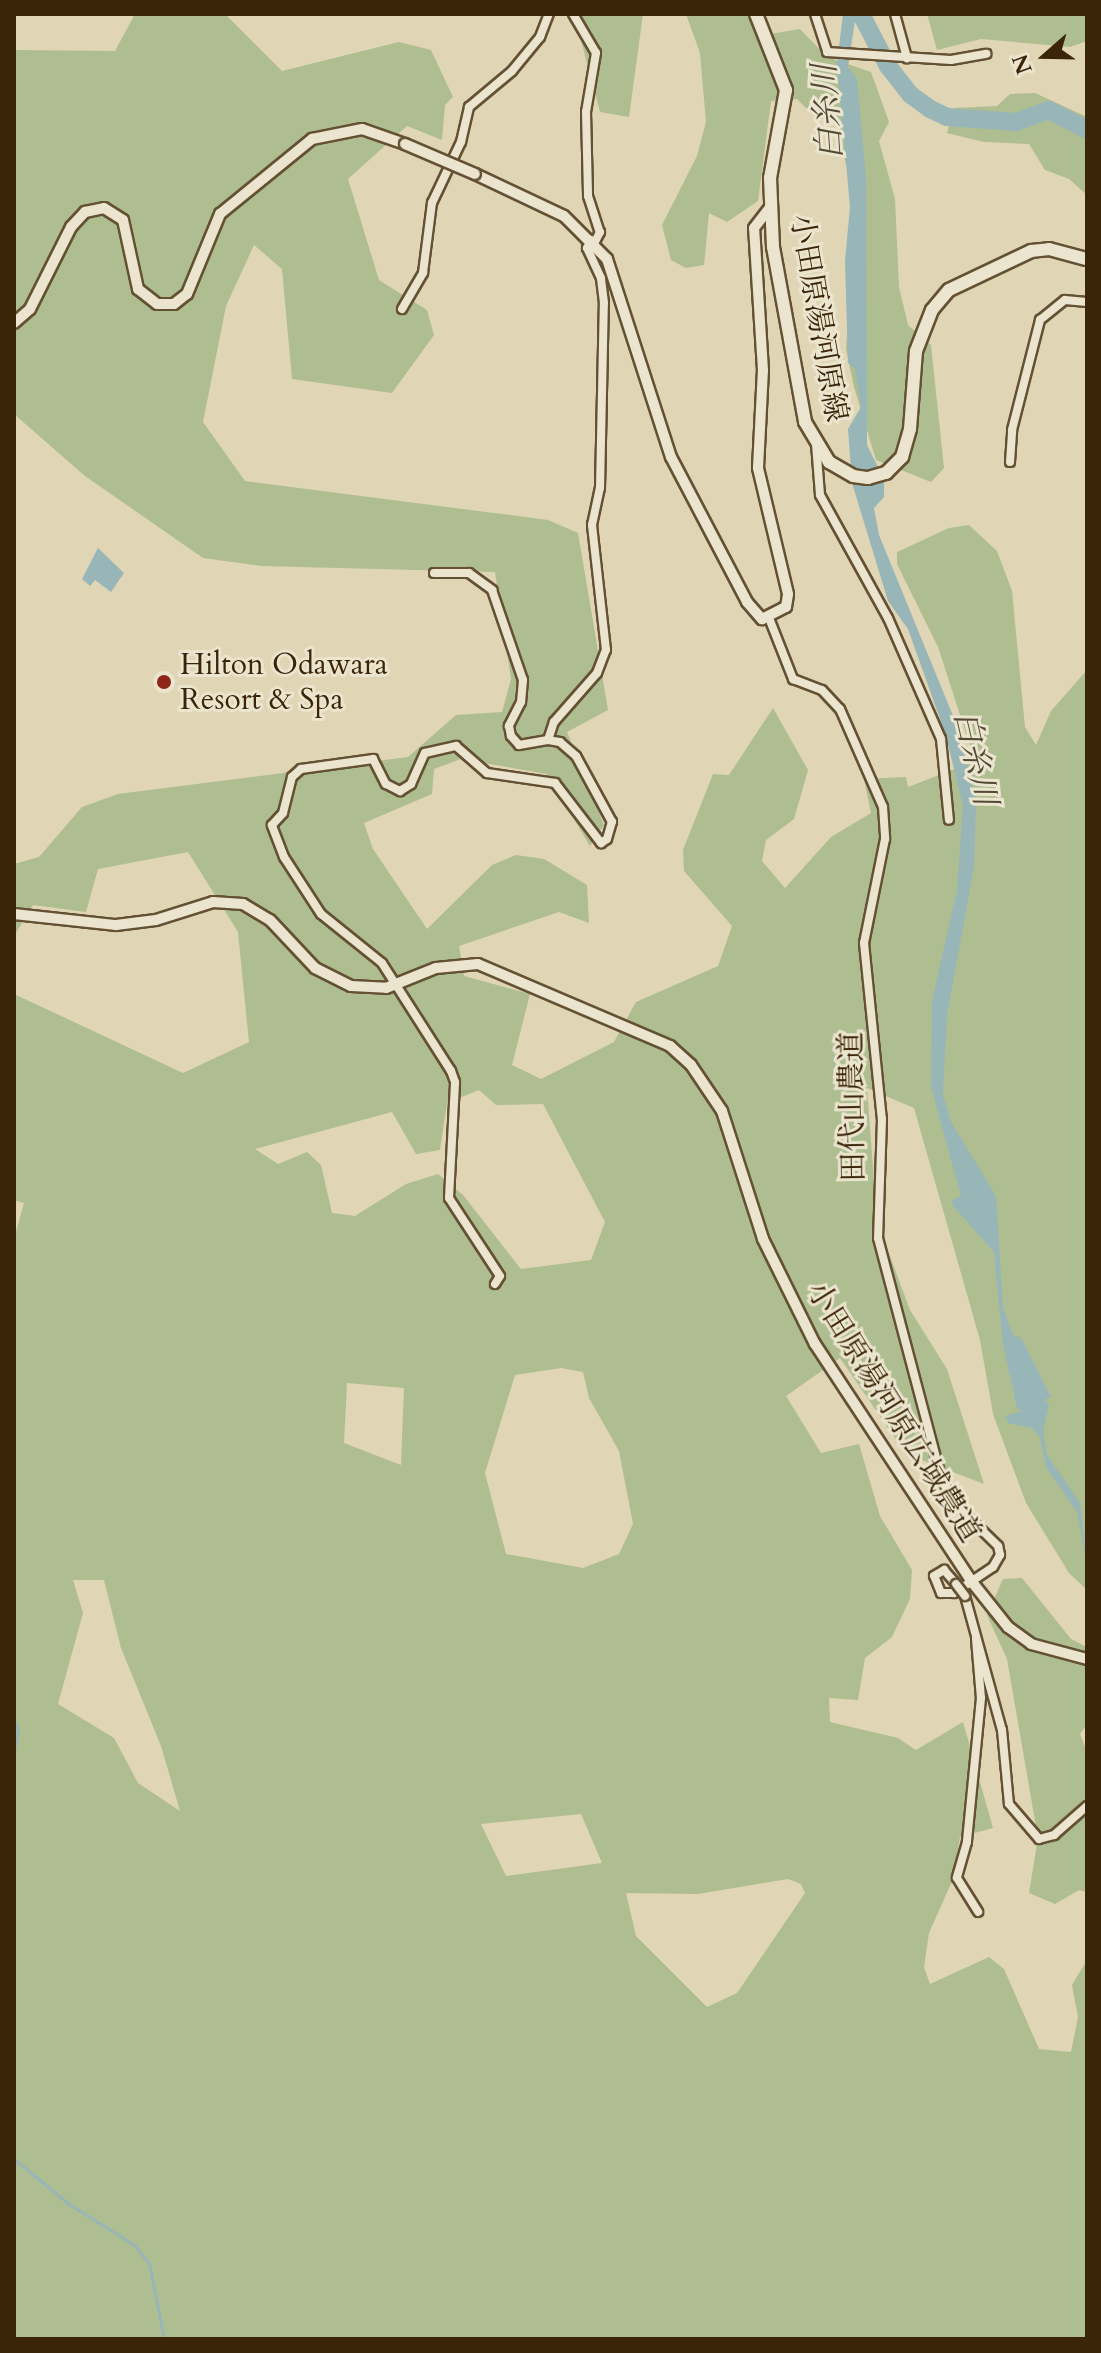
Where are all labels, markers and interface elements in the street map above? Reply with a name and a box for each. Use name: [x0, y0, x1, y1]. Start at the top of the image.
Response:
north arrow: [1005, 16, 1085, 96]
text: N: [1005, 50, 1040, 78]
water label: 白糸川: [805, 63, 851, 161]
street label: 小田原湯河原線: [782, 211, 854, 425]
place label: Hilton Odawara Resort & Spa: [180, 647, 388, 718]
marker: Hilton Odawara Resort & Spa: [155, 673, 173, 691]
water label: 白糸川: [945, 707, 1005, 809]
street label: 田代山農道: [834, 1032, 872, 1182]
street label: 小田原湯河原広域農道: [798, 1275, 988, 1549]

